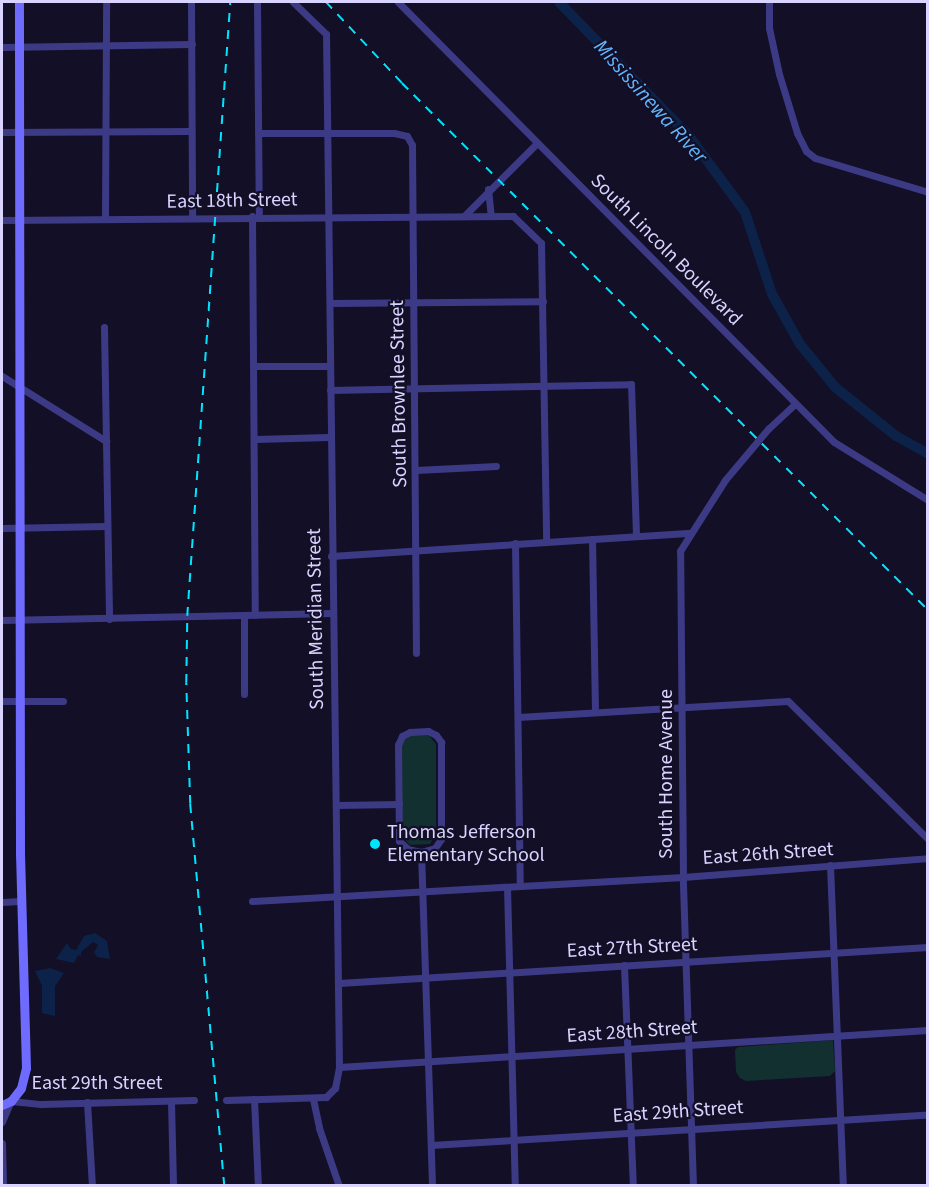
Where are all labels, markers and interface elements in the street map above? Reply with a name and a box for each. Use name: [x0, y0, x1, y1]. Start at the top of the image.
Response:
water label: Mississinewa River: [589, 34, 713, 168]
street label: South Lincoln Boulevard: [585, 169, 747, 331]
street label: East 18th Street: [166, 188, 298, 214]
street label: South Brownlee Street: [385, 300, 413, 488]
street label: South Meridian Street: [302, 528, 330, 710]
street label: South Home Avenue: [654, 689, 678, 859]
place label: Thomas Jefferson Elementary School: [387, 820, 545, 867]
marker: Thomas Jefferson Elementary School: [368, 837, 382, 851]
street label: East 26th Street: [702, 837, 834, 871]
street label: East 27th Street: [566, 933, 698, 963]
street label: East 28th Street: [566, 1015, 698, 1049]
street label: East 29th Street: [32, 1071, 162, 1095]
street label: East 29th Street: [612, 1095, 744, 1129]

